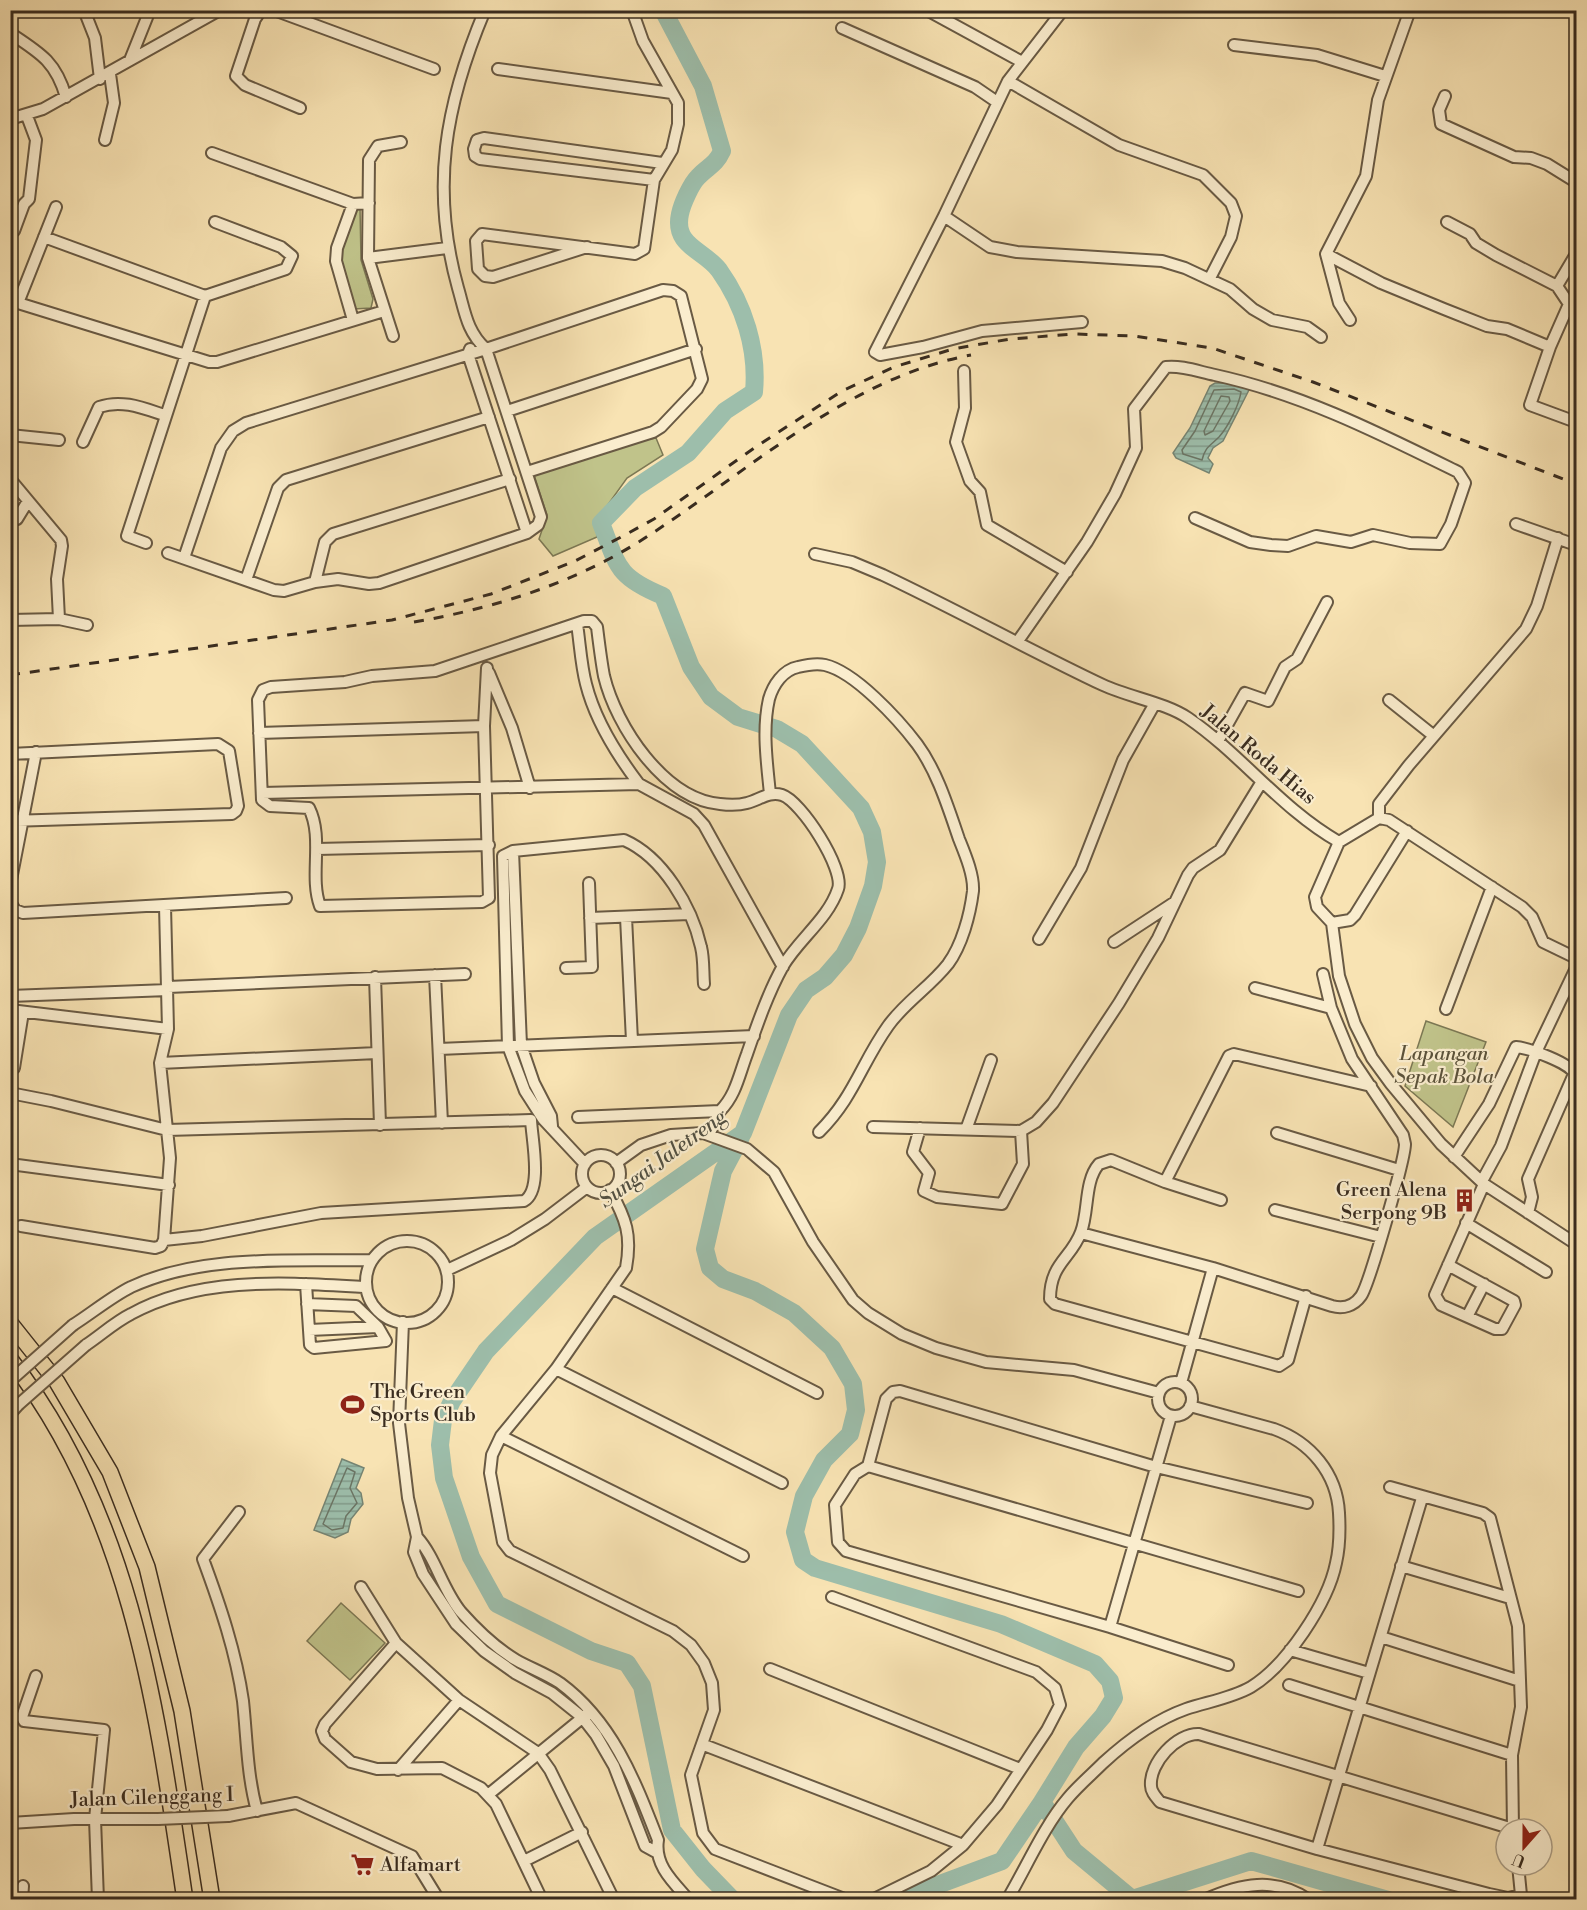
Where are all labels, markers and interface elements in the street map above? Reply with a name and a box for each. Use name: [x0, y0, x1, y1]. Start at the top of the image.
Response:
street label: Jalan Roda Hias: [1195, 699, 1321, 810]
park label: Lapangan Sepak Bola: [1394, 1042, 1495, 1090]
water label: Sungai Jaletreng: [594, 1103, 733, 1214]
place label: Green Alena Serpong 9B: [1336, 1178, 1448, 1226]
building icon: Green Alena Serpong 9B: [1452, 1188, 1478, 1214]
place label: The Green Sports Club: [370, 1380, 476, 1428]
sports icon: The Green Sports Club: [339, 1391, 365, 1417]
street label: Jalan Cilenggang I: [69, 1783, 235, 1813]
north arrow: [1494, 1817, 1554, 1877]
text: U: [1509, 1848, 1528, 1872]
supermarket icon: Alfamart: [349, 1852, 375, 1878]
place label: Alfamart: [379, 1853, 461, 1878]

